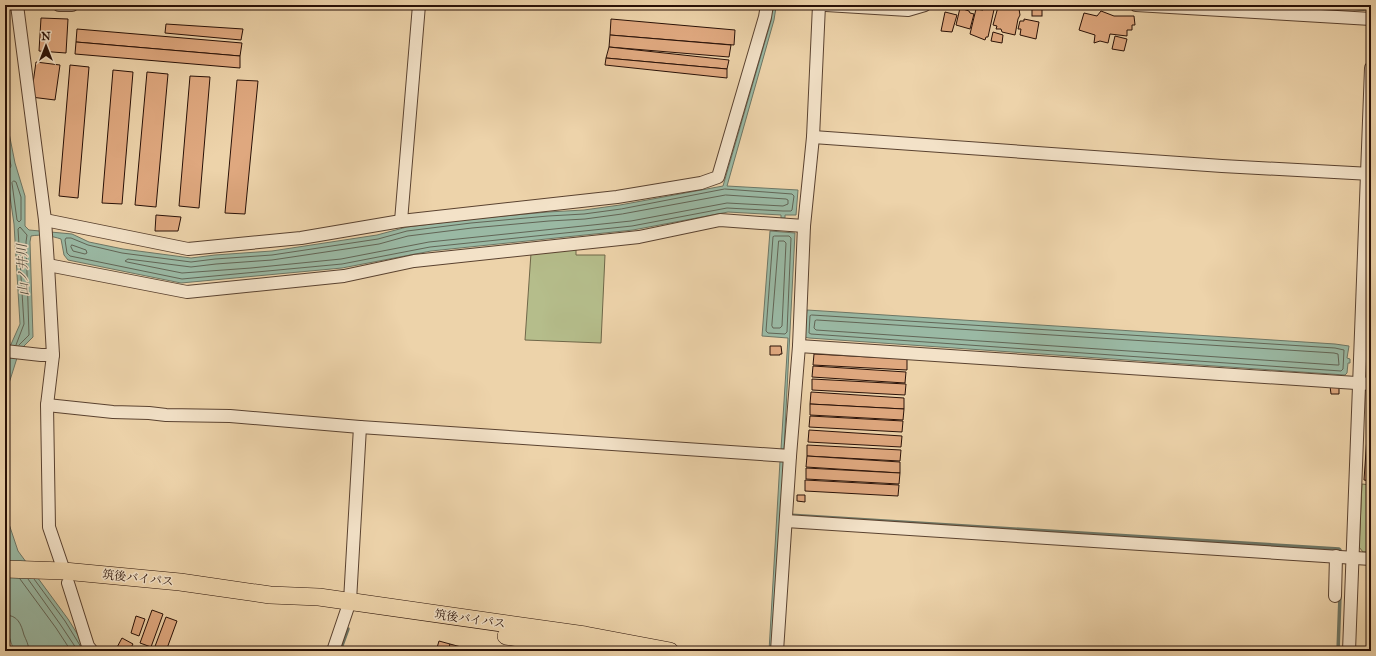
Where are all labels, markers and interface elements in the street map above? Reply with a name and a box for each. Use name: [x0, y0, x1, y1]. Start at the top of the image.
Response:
north arrow: [26, 26, 66, 66]
text: N: [41, 30, 51, 43]
water label: 山ノ井川: [14, 242, 32, 296]
street label: 筑後バイパス: [102, 567, 174, 589]
street label: 筑後バイパス: [433, 607, 507, 631]

